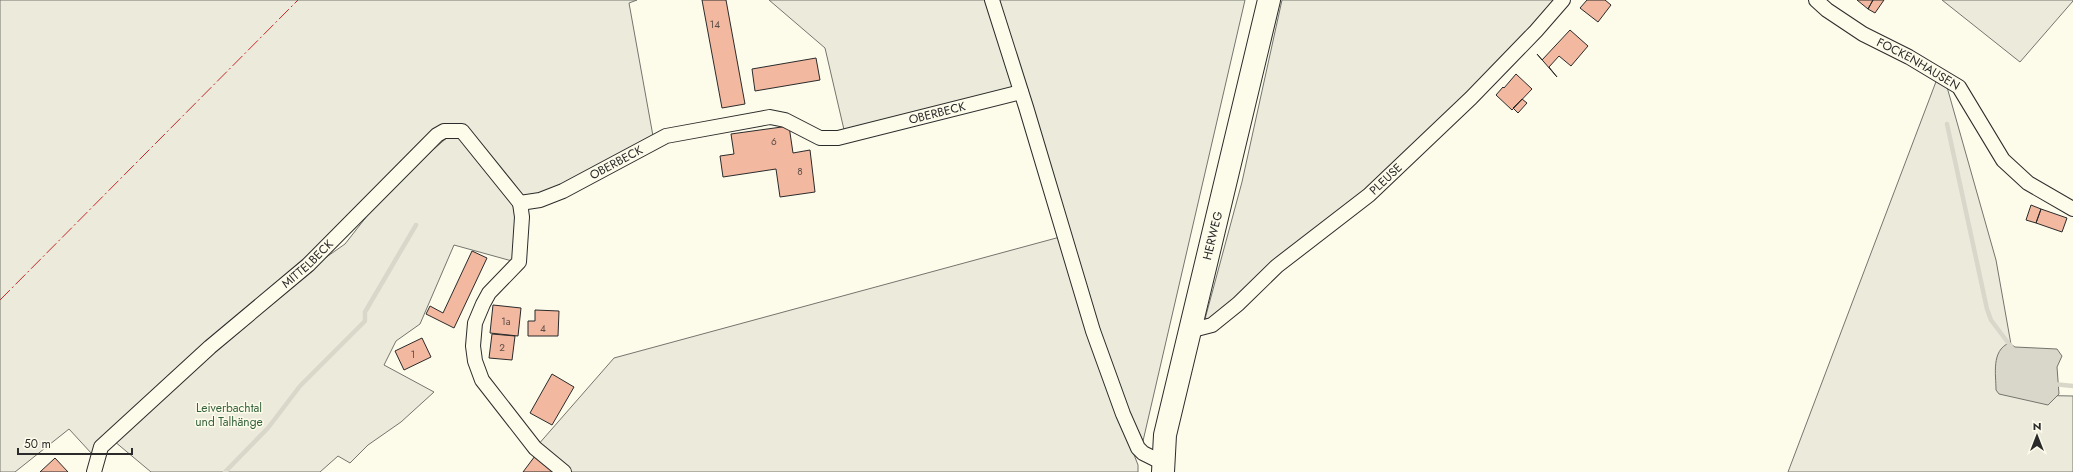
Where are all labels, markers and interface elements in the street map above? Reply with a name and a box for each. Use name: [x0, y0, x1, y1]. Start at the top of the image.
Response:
house number: 14: [710, 17, 720, 32]
street label: FOCKENHAUSEN: [1874, 33, 1963, 95]
street label: OBERBECK: [907, 97, 967, 129]
house number: 6: [771, 134, 777, 149]
street label: OBERBECK: [586, 141, 646, 184]
street label: PLEUSE: [1365, 159, 1406, 199]
house number: 8: [797, 164, 803, 179]
street label: HERWEG: [1198, 209, 1227, 262]
street label: MITTELBECK: [278, 235, 338, 292]
house number: 1a: [501, 314, 511, 329]
house number: 4: [540, 321, 546, 336]
house number: 2: [499, 340, 505, 355]
house number: 1: [411, 347, 415, 362]
park label: Leiverbachtal und Talhänge: [195, 399, 263, 431]
north arrow: [2017, 416, 2057, 456]
text: N: [2033, 418, 2041, 434]
scale bar: [18, 430, 132, 456]
text: 50 m: [24, 435, 51, 453]

